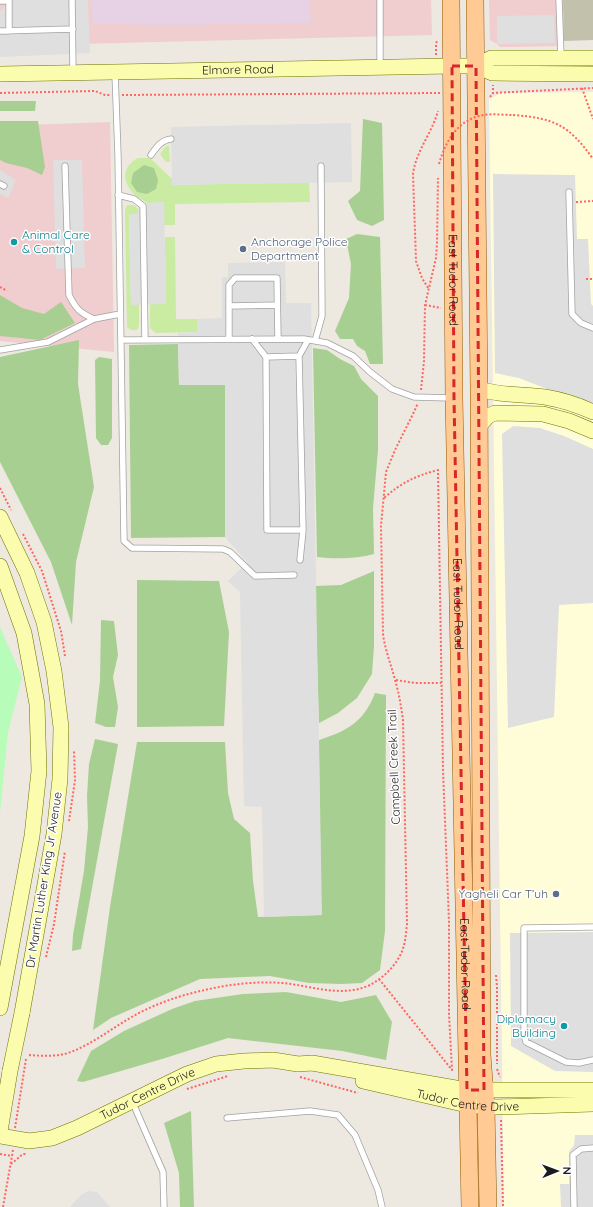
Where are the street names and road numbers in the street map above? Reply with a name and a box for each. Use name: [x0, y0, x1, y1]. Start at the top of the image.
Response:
street label: Elmore Road: [202, 61, 274, 77]
street label: East Tudor Road: [446, 234, 461, 326]
street label: East Tudor Road: [450, 558, 467, 650]
street label: Campbell Creek Trail: [384, 709, 403, 825]
street label: Dr Martin Luther King Jr Avenue: [22, 791, 65, 969]
street label: East Tudor Road: [457, 918, 474, 1010]
street label: Tudor Centre Drive: [97, 1064, 197, 1123]
street label: Tudor Centre Drive: [415, 1086, 520, 1114]

